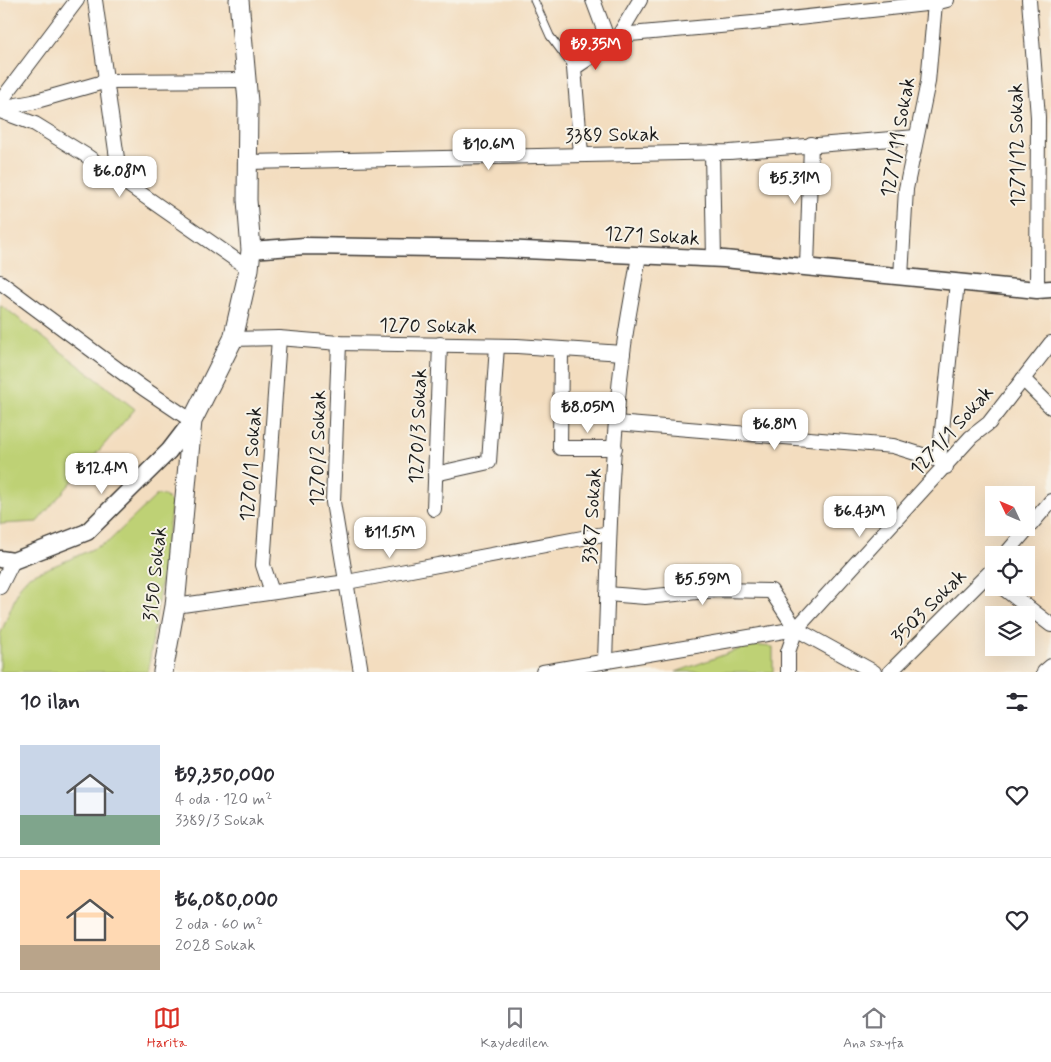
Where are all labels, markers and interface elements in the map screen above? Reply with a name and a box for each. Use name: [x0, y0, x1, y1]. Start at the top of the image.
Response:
pin: ₺9.35M: [555, 28, 637, 71]
text: ₺9.35M: [571, 34, 621, 55]
street label: 1271/11 Sokak: [875, 75, 922, 200]
street label: 1271/12 Sokak: [1003, 83, 1032, 207]
street label: 3389 Sokak: [565, 121, 659, 150]
pin: ₺10.6M: [448, 128, 530, 171]
text: ₺10.6M: [463, 134, 515, 155]
pin: ₺6.08M: [79, 156, 161, 198]
text: ₺6.08M: [94, 161, 146, 182]
pin: ₺5.31M: [754, 162, 836, 205]
text: ₺5.31M: [770, 168, 820, 189]
street label: 1271 Sokak: [603, 221, 700, 252]
street label: 1270 Sokak: [379, 312, 477, 341]
street label: 1270/3 Sokak: [403, 368, 434, 484]
street label: 1271/1 Sokak: [904, 380, 1000, 482]
street label: 1270/2 Sokak: [304, 390, 333, 506]
pin: ₺8.05M: [547, 392, 629, 434]
text: ₺8.05M: [561, 397, 615, 418]
street label: 1270/1 Sokak: [234, 405, 269, 523]
pin: ₺6.8M: [740, 408, 810, 451]
text: ₺6.8M: [753, 414, 797, 435]
pin: ₺12.4M: [61, 452, 143, 495]
text: ₺12.4M: [76, 458, 128, 479]
street label: 3387 Sokak: [576, 467, 609, 565]
north arrow: [985, 486, 1035, 536]
map controls: [985, 486, 1035, 656]
pin: ₺6.43M: [819, 496, 901, 538]
text: ₺6.43M: [835, 501, 885, 522]
pin: ₺11.5M: [349, 516, 431, 559]
text: ₺11.5M: [365, 522, 415, 543]
street label: 3150 Sokak: [137, 525, 174, 623]
button: locate: [985, 546, 1035, 596]
street label: 3503 Sokak: [885, 563, 973, 651]
pin: ₺5.59M: [662, 564, 744, 606]
text: ₺5.59M: [675, 569, 731, 590]
button: layers: [985, 606, 1035, 656]
text: 10 ilan: [20, 688, 80, 716]
icon: filters: [1003, 688, 1031, 716]
text: ₺9,350,000: [175, 761, 275, 789]
icon: home: [60, 765, 120, 825]
icon: heart: [1003, 781, 1031, 809]
text: 4 oda · 120 m²: [175, 789, 272, 810]
text: 3389/3 Sokak: [175, 810, 265, 831]
text: ₺6,080,000: [175, 886, 278, 914]
icon: home: [60, 890, 120, 950]
icon: heart: [1003, 906, 1031, 934]
text: 2 oda · 60 m²: [175, 914, 263, 935]
text: 2028 Sokak: [175, 935, 255, 956]
tab: Harita: [147, 1004, 187, 1052]
tab: Kaydedilen: [481, 1004, 549, 1052]
tab: Ana sayfa: [843, 1004, 904, 1052]

